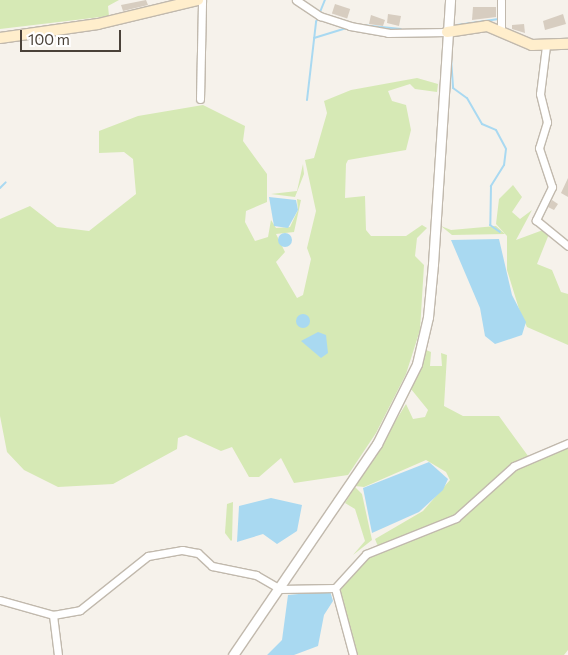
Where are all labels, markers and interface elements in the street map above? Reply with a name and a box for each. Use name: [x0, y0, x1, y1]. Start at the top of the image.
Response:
scale bar: [22, 20, 124, 52]
text: 100 m: [28, 30, 70, 48]

